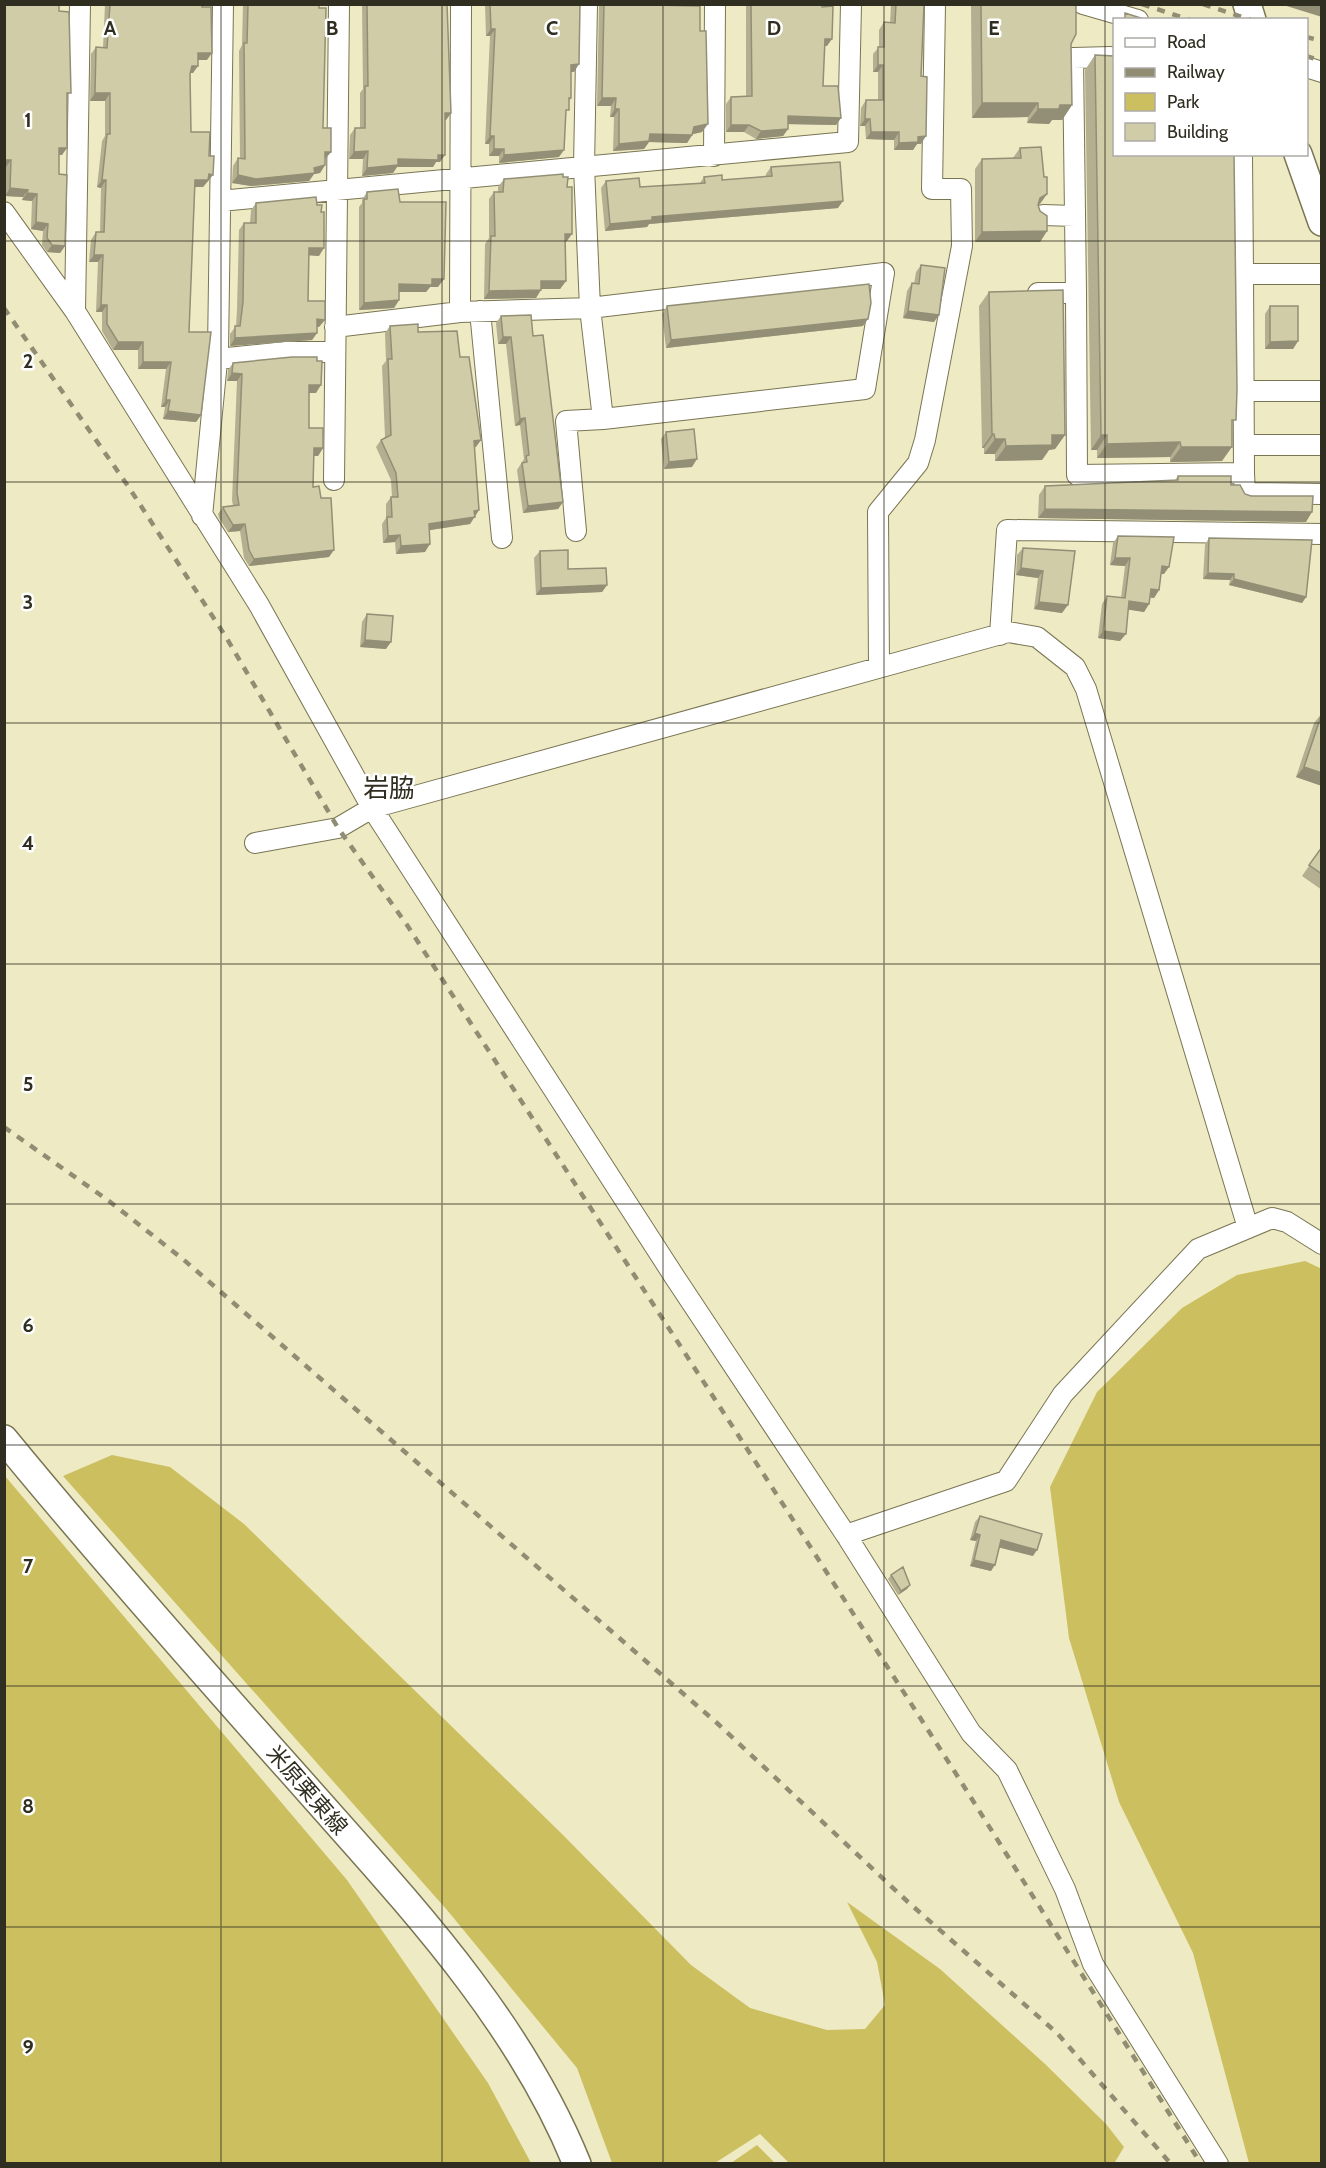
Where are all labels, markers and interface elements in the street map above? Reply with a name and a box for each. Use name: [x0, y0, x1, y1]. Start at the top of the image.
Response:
text: A: [104, 16, 117, 40]
text: B: [326, 16, 338, 40]
text: C: [546, 16, 558, 40]
text: D: [767, 16, 781, 40]
text: E: [988, 16, 1000, 40]
legend: [1113, 18, 1308, 156]
text: Road: [1167, 31, 1206, 53]
text: Railway: [1167, 61, 1225, 83]
text: Park: [1167, 91, 1200, 113]
text: 1: [24, 108, 32, 132]
text: Building: [1167, 121, 1229, 143]
text: 2: [23, 349, 33, 373]
text: 3: [23, 590, 33, 614]
district label: 岩脇: [363, 772, 415, 804]
text: 4: [22, 831, 34, 855]
text: 5: [23, 1072, 33, 1096]
text: 6: [22, 1313, 34, 1337]
text: 7: [23, 1554, 34, 1578]
street label: 米原栗東線: [261, 1740, 353, 1840]
text: 8: [22, 1794, 34, 1818]
text: 9: [22, 2035, 34, 2059]

